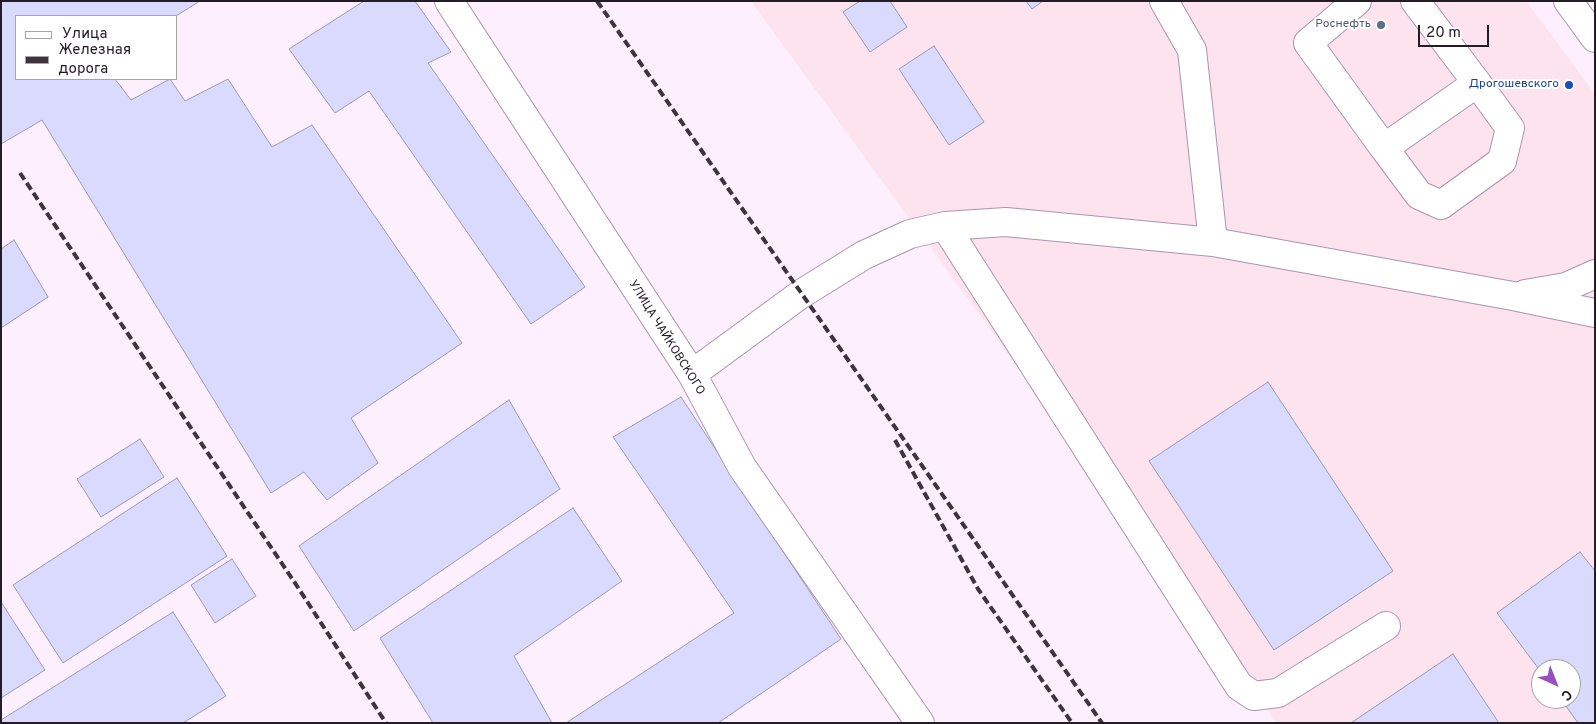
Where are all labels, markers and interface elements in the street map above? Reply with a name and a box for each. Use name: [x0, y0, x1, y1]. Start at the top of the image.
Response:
legend: [15, 15, 178, 80]
scale bar: [1421, 15, 1492, 47]
place label: Роснефть: [1315, 18, 1371, 32]
marker: Роснефть: [1375, 19, 1387, 31]
text: 20 m: [1426, 24, 1461, 43]
text: Улица: [62, 25, 107, 44]
text: Железная дорога: [59, 41, 131, 79]
place label: Дрогошевского: [1469, 78, 1559, 92]
marker: Дрогошевского: [1563, 79, 1575, 91]
street label: УЛИЦА ЧАЙКОВСКОГО: [625, 278, 707, 398]
north arrow: [1531, 659, 1581, 709]
text: С: [1557, 685, 1575, 704]

